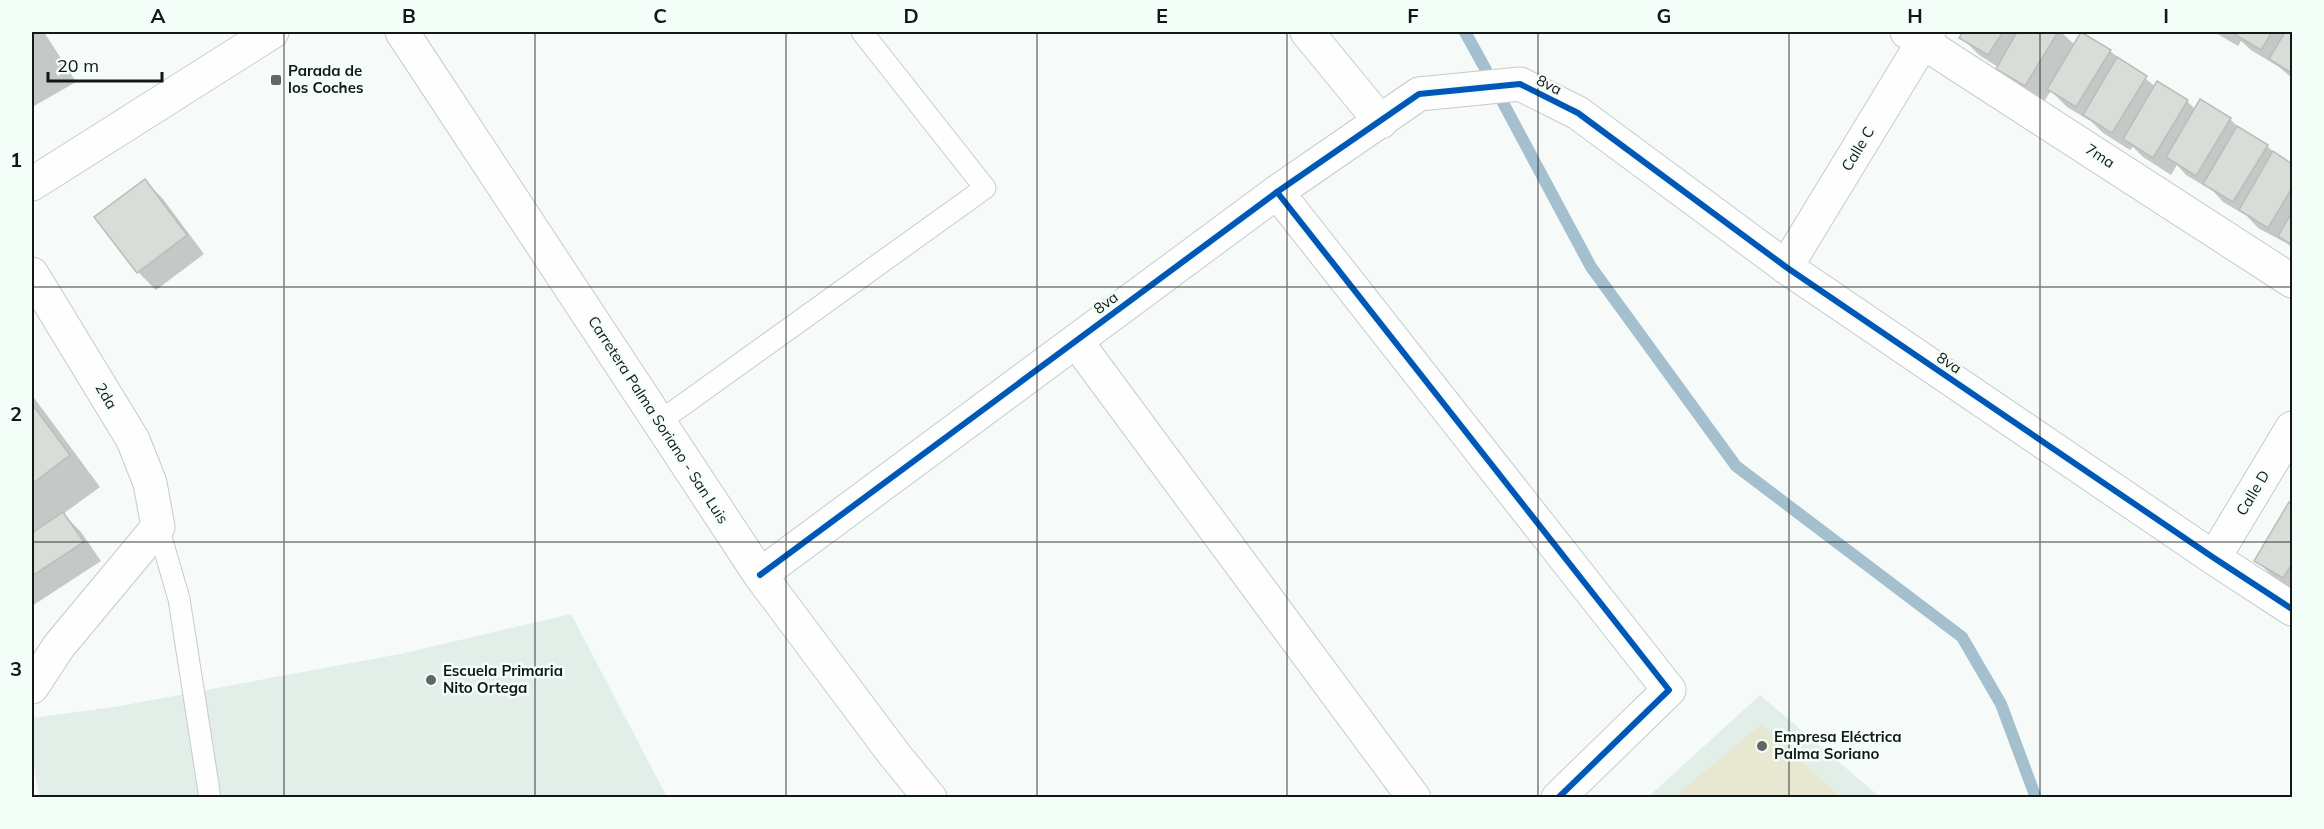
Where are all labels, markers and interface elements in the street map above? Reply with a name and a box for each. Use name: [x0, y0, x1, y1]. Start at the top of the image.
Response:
text: A: [151, 3, 166, 28]
text: B: [402, 3, 416, 28]
text: C: [653, 3, 667, 28]
text: D: [903, 3, 919, 28]
text: E: [1156, 3, 1168, 28]
text: F: [1407, 3, 1419, 28]
text: G: [1657, 3, 1671, 28]
text: H: [1907, 3, 1923, 28]
text: I: [2163, 3, 2169, 28]
scale bar: [48, 45, 162, 83]
text: 20 m: [57, 54, 99, 77]
place label: Parada de los Coches: [288, 61, 363, 97]
street label: 8va: [1533, 70, 1565, 99]
marker: Parada de los Coches: [269, 73, 283, 87]
street label: Calle C: [1837, 123, 1878, 174]
street label: 7ma: [2082, 139, 2119, 172]
text: 1: [10, 147, 22, 172]
street label: 8va: [1090, 287, 1122, 318]
street label: Carretera Palma Soriano - San Luis: [584, 312, 733, 527]
street label: 8va: [1933, 347, 1965, 378]
street label: 2da: [91, 379, 122, 412]
text: 2: [10, 401, 22, 426]
street label: Calle D: [2232, 467, 2273, 519]
text: 3: [10, 656, 22, 681]
place label: Escuela Primaria Nito Ortega: [443, 661, 563, 697]
marker: Escuela Primaria Nito Ortega: [424, 673, 438, 687]
place label: Empresa Eléctrica Palma Soriano: [1774, 727, 1902, 763]
marker: Empresa Eléctrica Palma Soriano: [1755, 739, 1769, 753]

